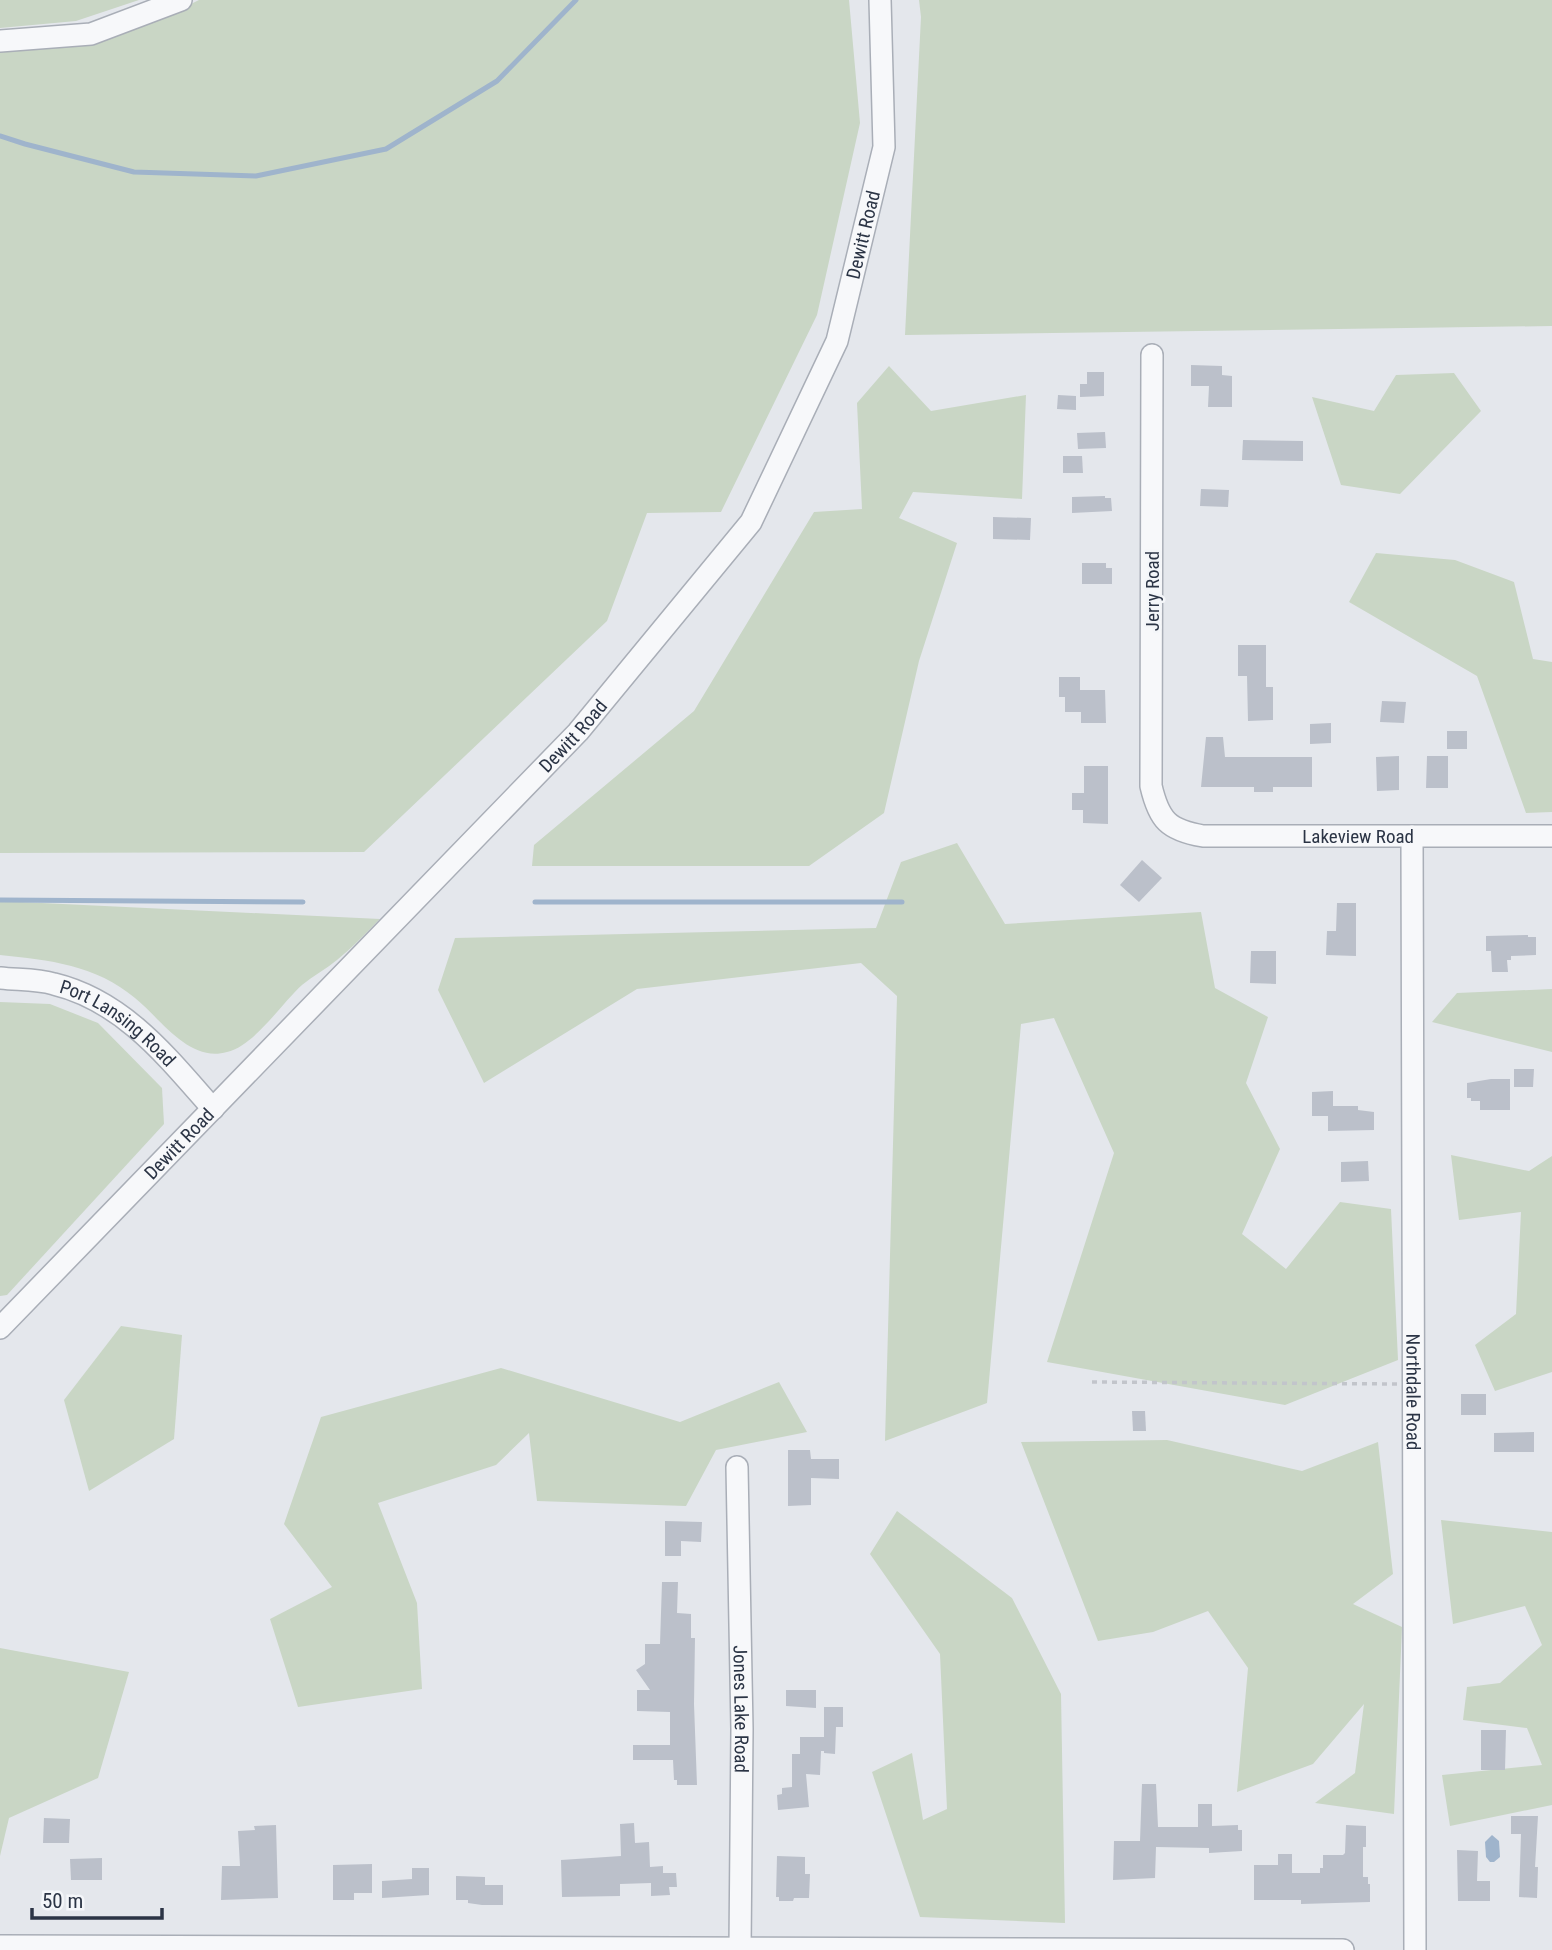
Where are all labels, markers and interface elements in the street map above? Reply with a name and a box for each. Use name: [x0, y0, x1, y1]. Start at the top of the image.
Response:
street label: Dewitt Road: [841, 188, 885, 282]
street label: Jerry Road: [1141, 551, 1164, 631]
street label: Dewitt Road: [534, 695, 612, 777]
street label: Lakeview Road: [1302, 825, 1414, 848]
street label: Port Lansing Road: [57, 975, 180, 1071]
street label: Dewitt Road: [140, 1103, 219, 1184]
street label: Northdale Road: [1401, 1334, 1425, 1450]
street label: Jones Lake Road: [728, 1645, 753, 1773]
scale bar: [32, 1876, 161, 1920]
text: 50 m: [42, 1889, 83, 1913]

